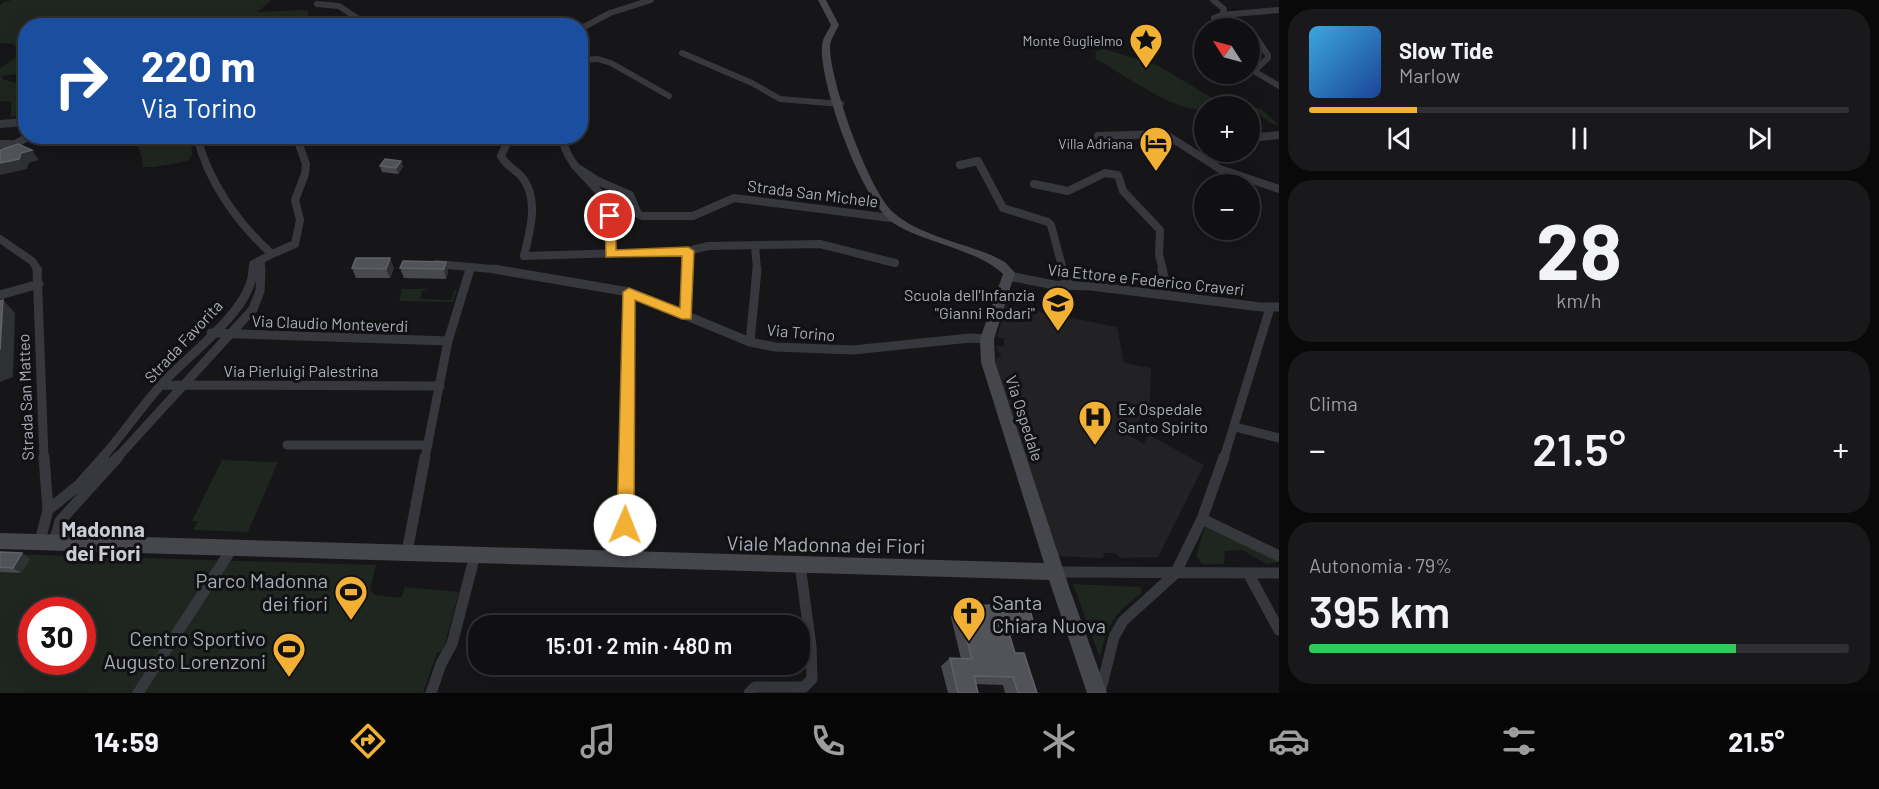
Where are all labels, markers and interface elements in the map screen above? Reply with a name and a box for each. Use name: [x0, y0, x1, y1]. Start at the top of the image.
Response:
north arrow: [1194, 18, 1260, 84]
map controls: [1194, 18, 1260, 240]
place icon: Monte Guglielmo: [1128, 22, 1164, 69]
place label: Monte Guglielmo: [1023, 32, 1123, 49]
text: Slow Tide: [1399, 37, 1494, 63]
text: 220 m: [141, 40, 255, 90]
icon: right: [42, 42, 120, 120]
text: Marlow: [1399, 63, 1460, 87]
text: Via Torino: [141, 91, 257, 123]
button: +: [1194, 96, 1260, 162]
icon: previous: [1383, 122, 1416, 155]
icon: pause: [1563, 122, 1596, 155]
icon: next: [1743, 122, 1776, 155]
hotel icon: Villa Adriana: [1138, 125, 1174, 172]
place label: Villa Adriana: [1058, 135, 1133, 152]
button: −: [1194, 174, 1260, 240]
street label: Strada San Michele: [747, 176, 879, 210]
pin: [584, 190, 635, 241]
icon: arrive: [593, 199, 626, 232]
text: 28: [1536, 202, 1622, 296]
street label: Via Ettore e Federico Craveri: [1047, 259, 1245, 299]
place label: Scuola dell'Infanzia "Gianni Rodari": [904, 285, 1035, 322]
school or university icon: Scuola dell'Infanzia "Gianni Rodari": [1040, 285, 1076, 332]
text: km/h: [1556, 288, 1602, 312]
street label: Strada Favorita: [140, 296, 226, 386]
street label: Via Claudio Monteverdi: [251, 311, 409, 335]
street label: Via Torino: [766, 320, 836, 344]
street label: Strada San Matteo: [13, 333, 37, 461]
street label: Via Pierluigi Palestrina: [224, 361, 378, 380]
street label: Via Ospedale: [1002, 373, 1048, 463]
text: Clima: [1309, 391, 1358, 415]
hospital icon: Ex Ospedale Santo Spirito: [1077, 399, 1113, 446]
place label: Ex Ospedale Santo Spirito: [1118, 399, 1208, 436]
text: 21.5°: [1532, 421, 1626, 475]
text: −: [1309, 429, 1326, 469]
text: +: [1832, 429, 1849, 469]
position arrow: [593, 493, 657, 557]
district label: Madonna dei Fiori: [61, 516, 145, 565]
street label: Viale Madonna dei Fiori: [726, 530, 926, 558]
text: Autonomia · 79%: [1309, 553, 1452, 577]
place label: Parco Madonna dei fiori: [195, 568, 328, 615]
sports icon: Parco Madonna dei fiori: [333, 574, 369, 621]
text: 395 km: [1309, 583, 1450, 637]
place label: Santa Chiara Nuova: [992, 590, 1106, 637]
church icon: Santa Chiara Nuova: [951, 595, 987, 642]
speed limit sign: 30: [18, 597, 96, 675]
place label: Centro Sportivo Augusto Lorenzoni: [104, 626, 266, 673]
sports icon: Centro Sportivo Augusto Lorenzoni: [271, 631, 307, 678]
text: 15:01 · 2 min · 480 m: [546, 632, 732, 658]
icon: directions: [347, 720, 389, 762]
icon: music: [577, 720, 619, 762]
icon: phone: [807, 720, 849, 762]
icon: climate: [1038, 720, 1080, 762]
icon: car: [1268, 720, 1310, 762]
icon: filters: [1498, 720, 1540, 762]
text: 14:59: [94, 725, 159, 757]
text: 21.5°: [1728, 725, 1785, 757]

